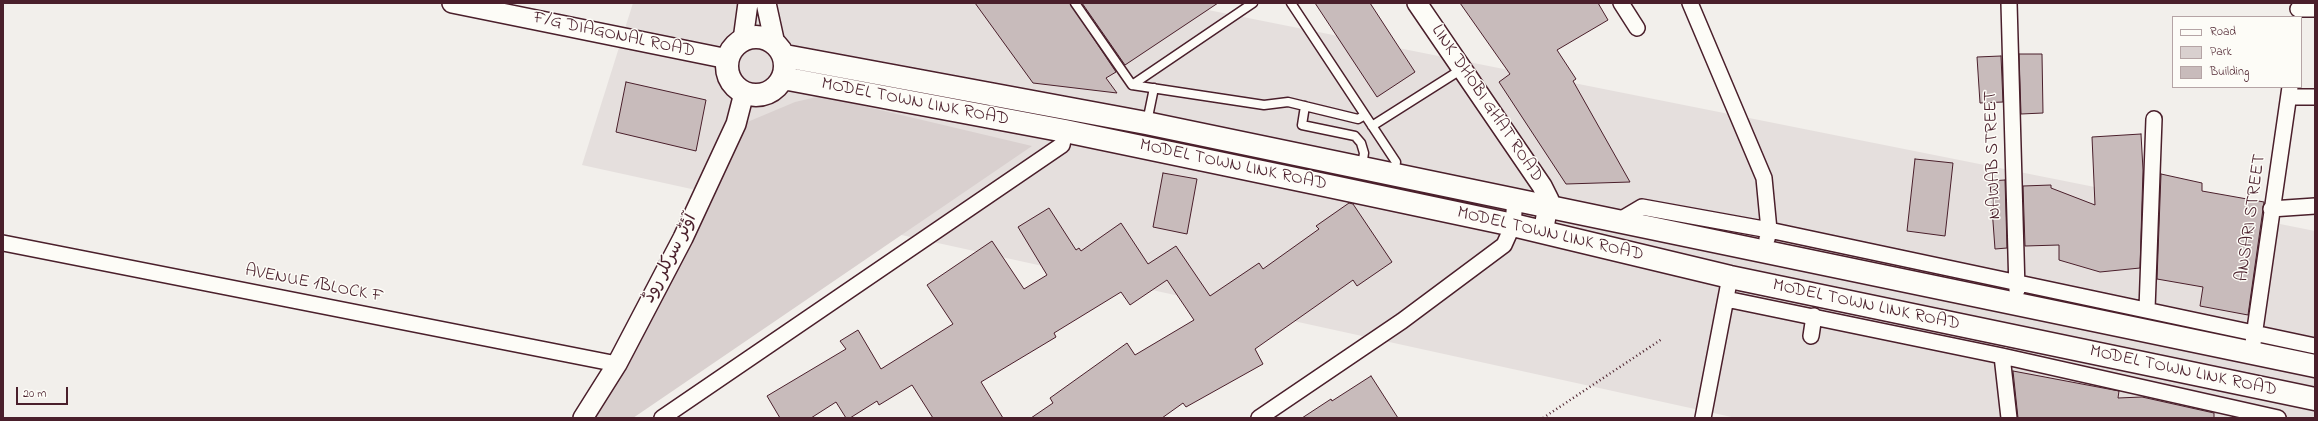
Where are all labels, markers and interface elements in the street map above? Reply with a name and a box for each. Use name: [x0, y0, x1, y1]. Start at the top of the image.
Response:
street label: F/G DIAGONAL ROAD: [531, 8, 697, 64]
legend: [2172, 16, 2302, 88]
street label: LINK DHOBI GHAT ROAD: [1425, 21, 1547, 187]
text: Road: [2210, 23, 2236, 41]
text: Park: [2210, 43, 2232, 61]
text: Building: [2210, 63, 2249, 81]
street label: MODEL TOWN LINK ROAD: [819, 74, 1011, 132]
street label: NAWAB STREET: [1981, 90, 2007, 220]
street label: MODEL TOWN LINK ROAD: [1137, 136, 1329, 196]
street label: ANSARI STREET: [2232, 153, 2272, 283]
street label: MODEL TOWN LINK ROAD: [1455, 203, 1645, 267]
street label: آؤٹر سرکلر روڈ: [639, 211, 703, 307]
street label: AVENUE 1BLOCK F: [243, 261, 385, 309]
street label: MODEL TOWN LINK ROAD: [1770, 276, 1962, 336]
street label: MODEL TOWN LINK ROAD: [2087, 342, 2279, 402]
scale bar: [18, 379, 70, 405]
text: 20 m: [23, 385, 46, 403]

